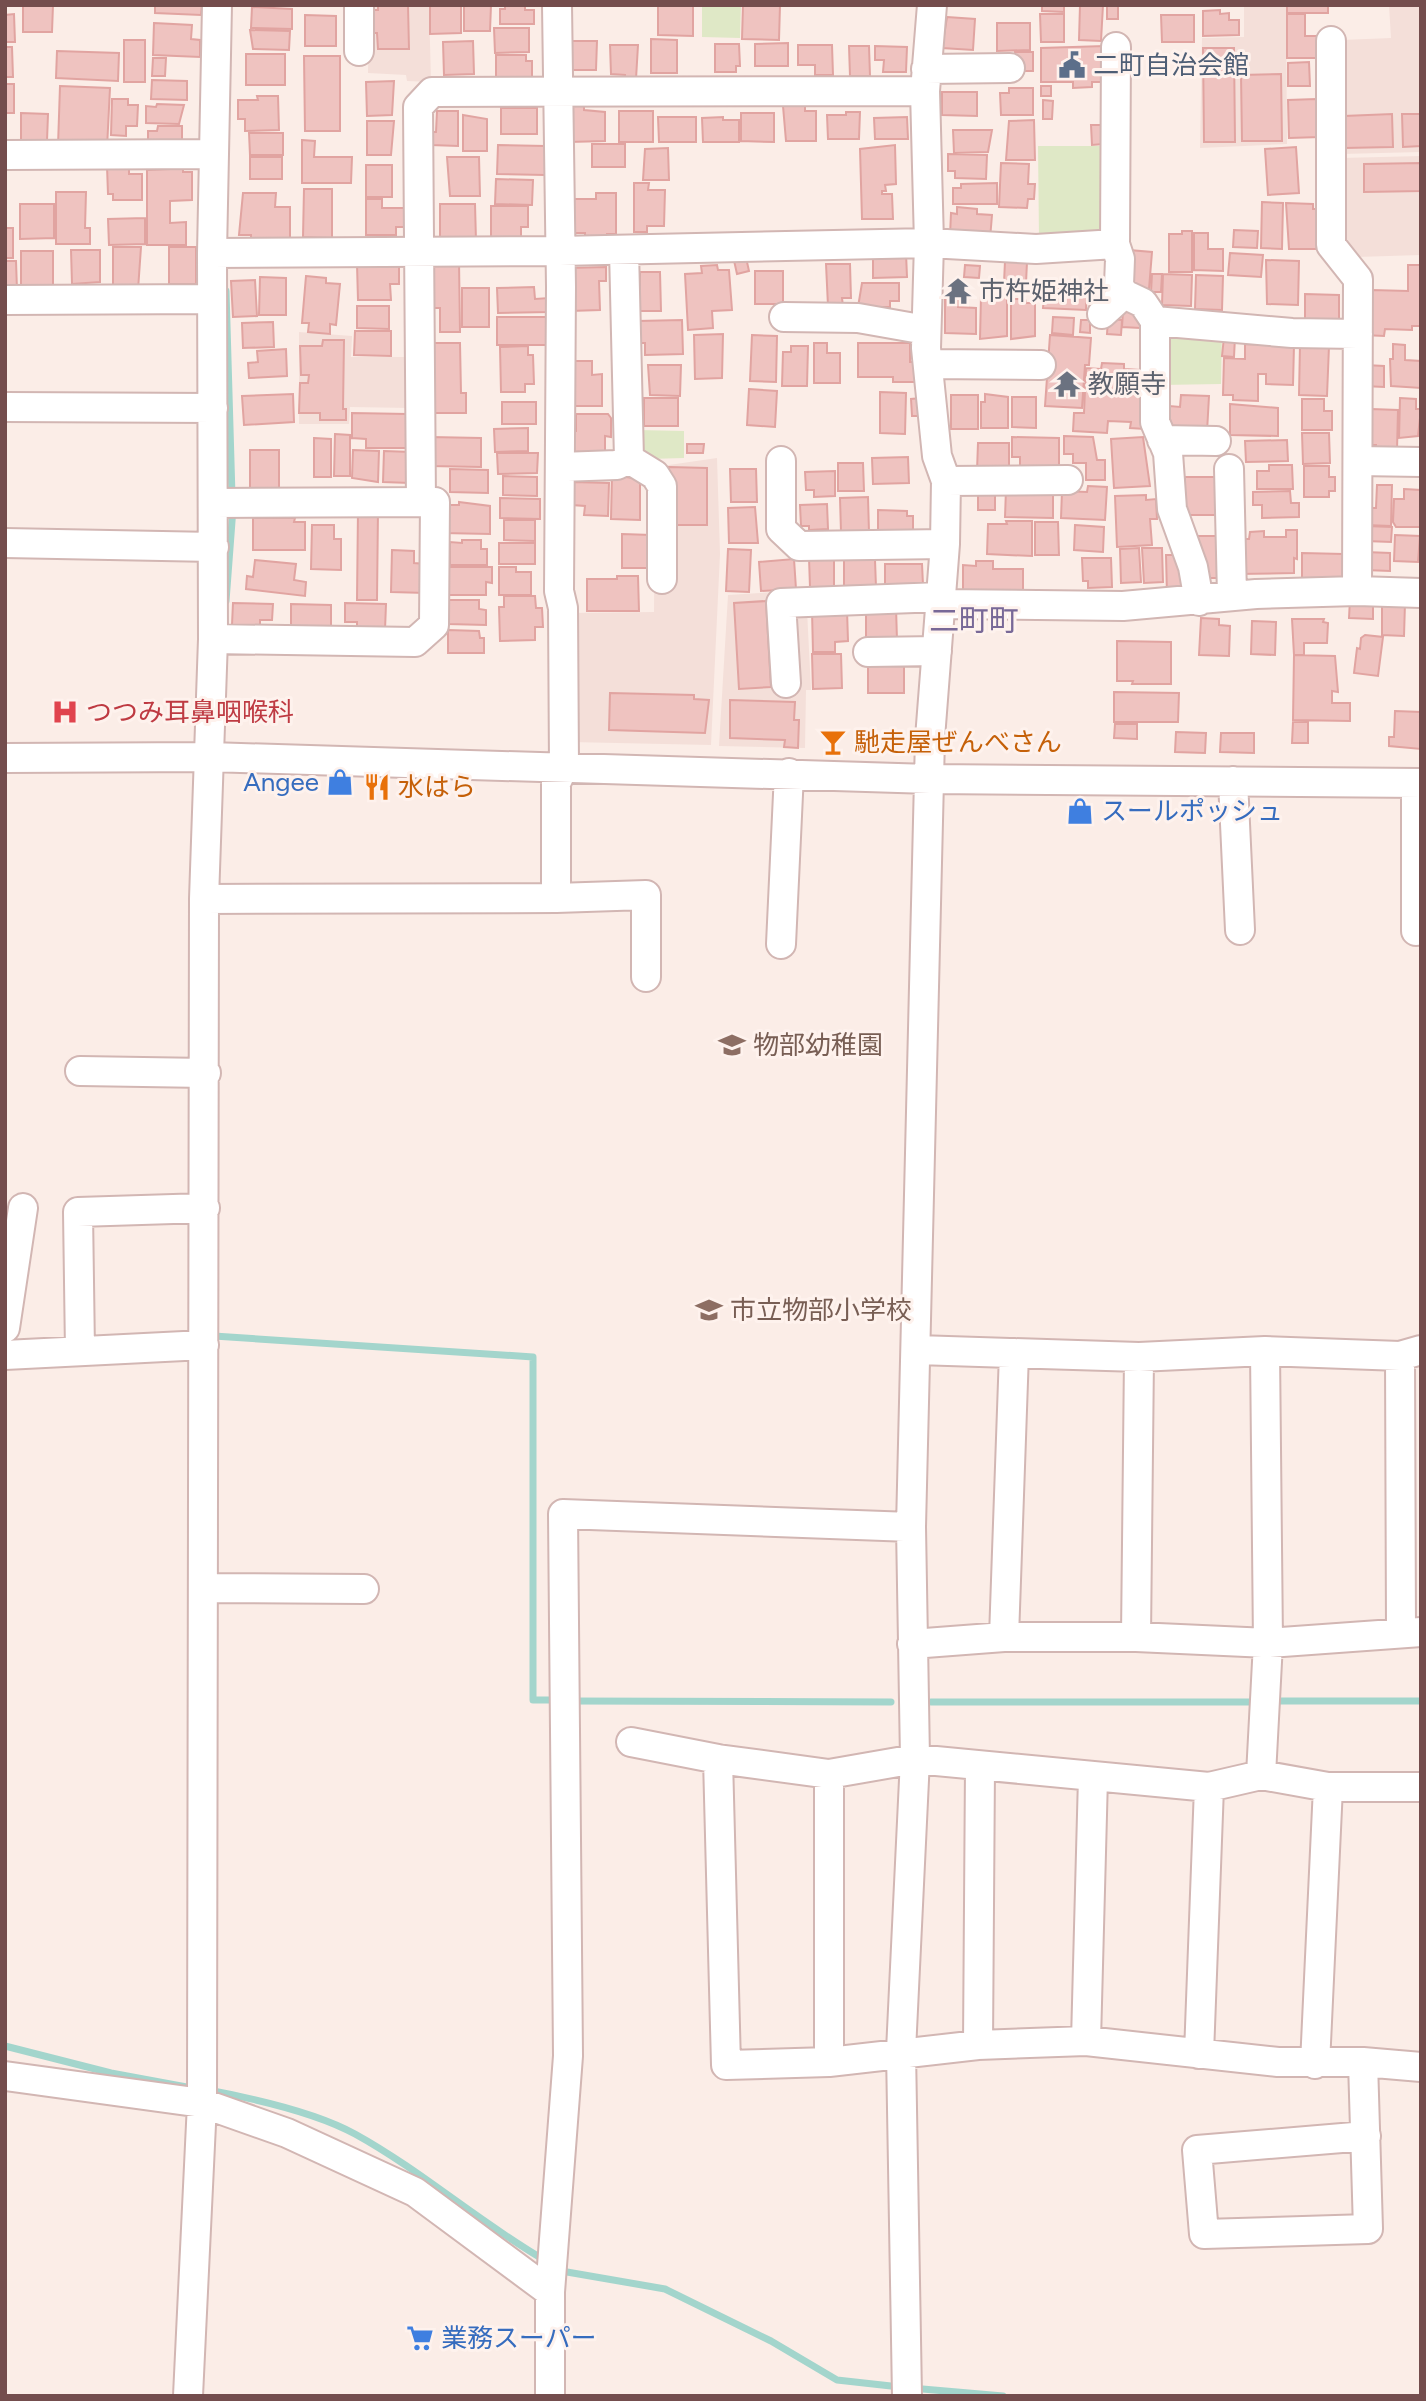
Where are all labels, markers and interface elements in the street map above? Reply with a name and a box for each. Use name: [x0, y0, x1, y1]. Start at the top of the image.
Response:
place label: 二町自治会館: [1093, 49, 1249, 81]
public building icon: 二町自治会館: [1057, 50, 1087, 80]
place label: 市杵姫神社: [979, 275, 1109, 307]
temple icon: 市杵姫神社: [943, 276, 973, 306]
place label: 教願寺: [1088, 368, 1166, 400]
temple icon: 教願寺: [1052, 369, 1082, 399]
district label: 二町町: [929, 602, 1019, 639]
place label: つつみ耳鼻咽喉科: [86, 696, 294, 728]
hospital icon: つつみ耳鼻咽喉科: [50, 697, 80, 727]
place label: 馳走屋ぜんべさん: [854, 726, 1062, 758]
bar icon: 馳走屋ぜんべさん: [818, 727, 848, 757]
place label: Angee: [243, 766, 319, 798]
shop icon: Angee: [325, 767, 355, 797]
place label: 水はら: [398, 771, 476, 803]
restaurant icon: 水はら: [362, 772, 392, 802]
place label: スールポッシュ: [1101, 795, 1283, 827]
shop icon: スールポッシュ: [1065, 796, 1095, 826]
place label: 物部幼稚園: [753, 1029, 883, 1061]
school or university icon: 物部幼稚園: [717, 1030, 747, 1060]
place label: 市立物部小学校: [730, 1294, 912, 1326]
school or university icon: 市立物部小学校: [694, 1295, 724, 1325]
place label: 業務スーパー: [441, 2322, 597, 2354]
supermarket icon: 業務スーパー: [405, 2323, 435, 2353]

